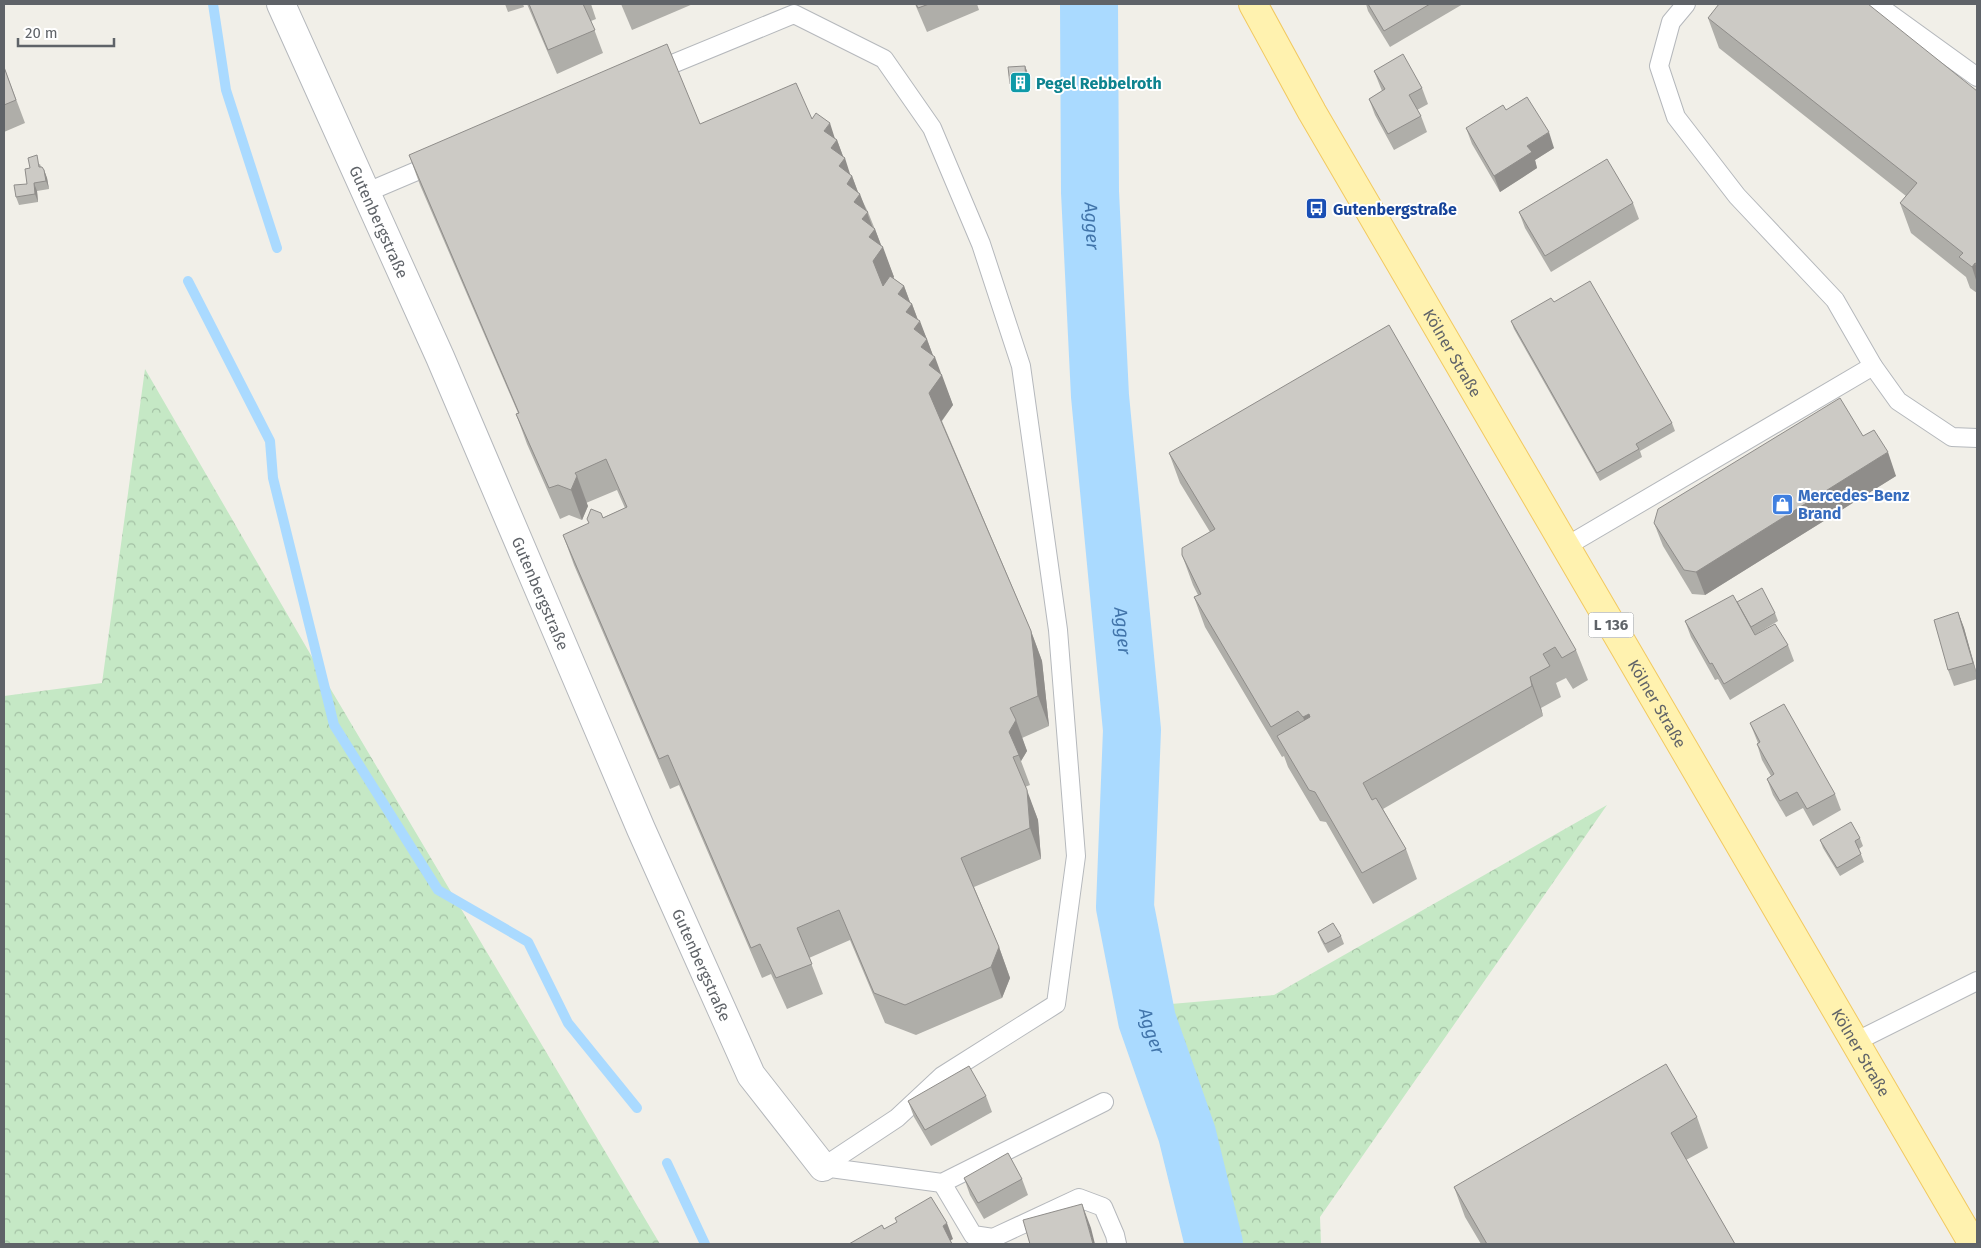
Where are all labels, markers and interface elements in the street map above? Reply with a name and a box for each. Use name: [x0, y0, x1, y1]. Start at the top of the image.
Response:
scale bar: [18, 15, 114, 47]
text: 20 m: [25, 24, 58, 42]
building icon: Pegel Rebbelroth: [1008, 71, 1032, 95]
place label: Pegel Rebbelroth: [1036, 74, 1162, 93]
street label: Gutenbergstraße: [345, 163, 412, 281]
bus stop icon: Gutenbergstraße: [1305, 197, 1329, 221]
place label: Gutenbergstraße: [1333, 200, 1457, 219]
water label: Agger: [1079, 201, 1104, 251]
street label: Kölner Straße: [1419, 306, 1485, 401]
place label: Mercedes-Benz Brand: [1798, 486, 1910, 523]
shop icon: Mercedes-Benz Brand: [1770, 492, 1794, 516]
street label: Gutenbergstraße: [508, 534, 573, 653]
water label: Agger: [1109, 605, 1136, 656]
road number: L 136: [1588, 612, 1634, 638]
street label: Kölner Straße: [1624, 656, 1690, 751]
street label: Gutenbergstraße: [668, 906, 735, 1024]
water label: Agger: [1134, 1005, 1170, 1058]
street label: Kölner Straße: [1828, 1005, 1894, 1100]

